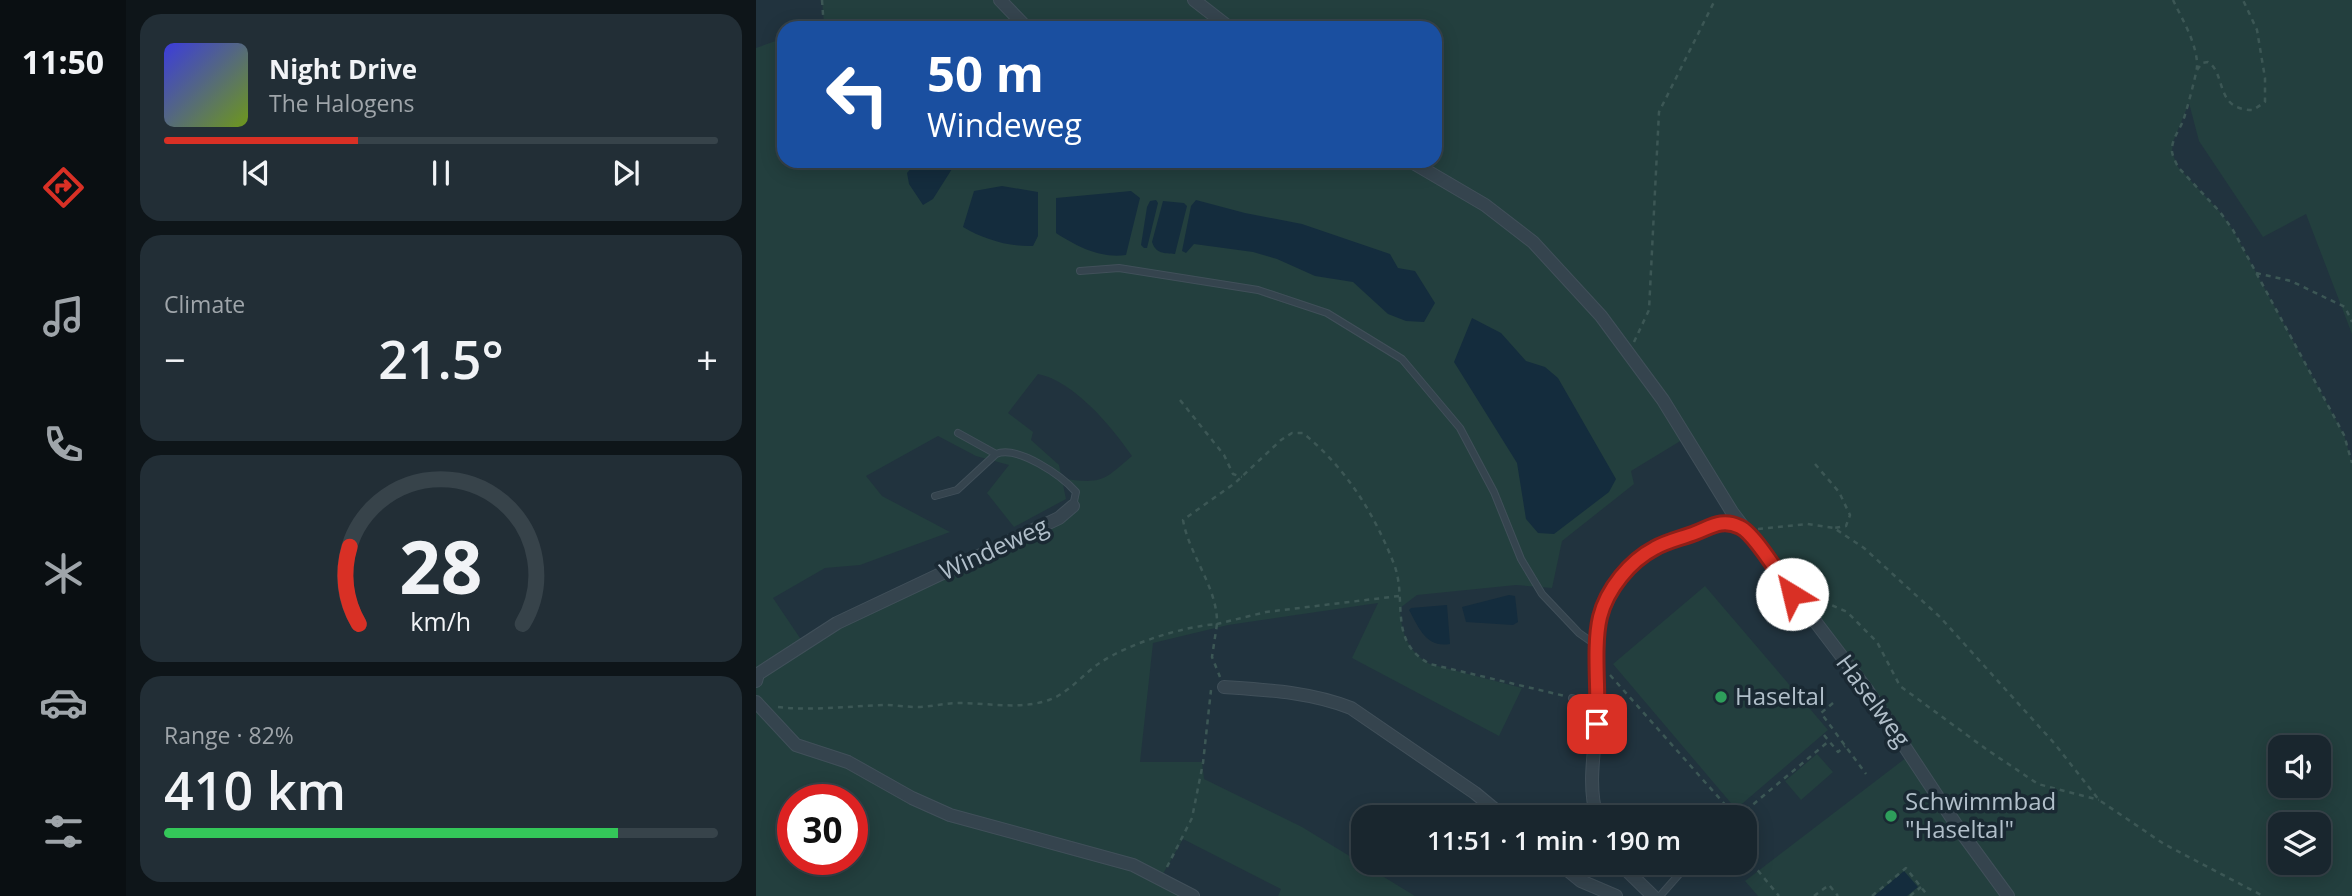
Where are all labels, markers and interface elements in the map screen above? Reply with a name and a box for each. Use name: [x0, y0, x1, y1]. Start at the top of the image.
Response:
text: 11:50: [22, 40, 104, 83]
text: 50 m: [927, 40, 1044, 106]
icon: left: [812, 49, 903, 140]
text: Night Drive: [269, 51, 417, 87]
text: The Halogens: [269, 87, 415, 119]
text: Windeweg: [927, 103, 1082, 146]
icon: previous: [237, 154, 275, 192]
icon: pause: [422, 154, 460, 192]
icon: next: [607, 154, 645, 192]
icon: directions: [39, 163, 88, 212]
text: Climate: [164, 288, 245, 320]
icon: music: [39, 292, 88, 341]
text: 21.5°: [378, 323, 504, 394]
text: −: [164, 333, 186, 385]
text: +: [696, 333, 718, 385]
icon: phone: [39, 420, 88, 469]
street label: Windeweg: [934, 508, 1053, 587]
text: 28: [399, 517, 483, 616]
icon: climate: [39, 549, 88, 598]
position arrow: [1755, 557, 1829, 631]
text: km/h: [411, 604, 471, 638]
street label: Haselweg: [1829, 647, 1919, 753]
icon: car: [39, 678, 88, 727]
place label: Haseltal: [1735, 679, 1825, 712]
marker: Haseltal: [1713, 689, 1729, 705]
pin: [1567, 694, 1627, 754]
icon: arrive: [1578, 705, 1616, 743]
text: Range · 82%: [164, 719, 294, 751]
map controls: [2268, 735, 2331, 875]
button: sound: [2268, 735, 2331, 798]
text: 410 km: [164, 754, 346, 825]
speed limit sign: 30: [777, 784, 868, 875]
place label: Schwimmbad "Haseltal": [1905, 784, 2056, 845]
icon: filters: [39, 807, 88, 856]
marker: Schwimmbad "Haseltal": [1883, 808, 1899, 824]
button: layers: [2268, 812, 2331, 875]
text: 11:51 · 1 min · 190 m: [1427, 822, 1681, 858]

